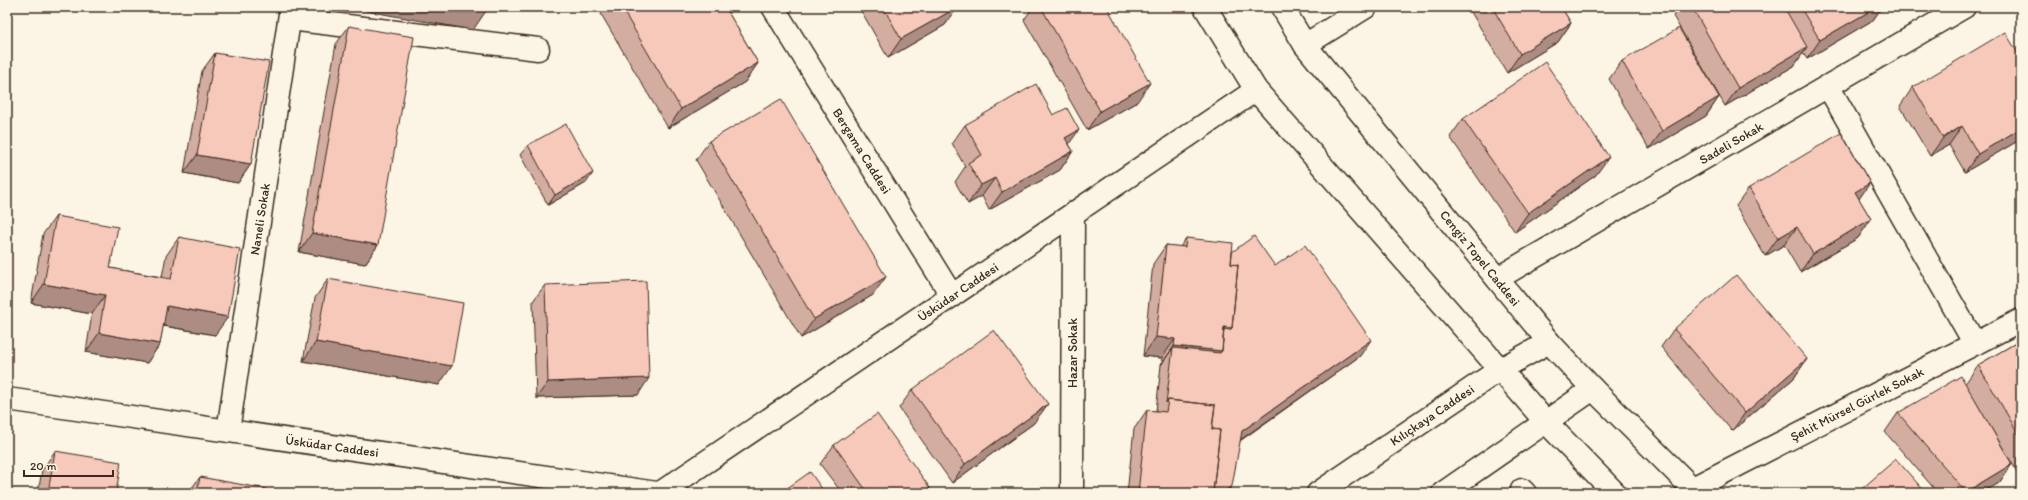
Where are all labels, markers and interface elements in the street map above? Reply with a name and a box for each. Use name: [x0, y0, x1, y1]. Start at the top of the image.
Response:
street label: Bergama Caddesi: [830, 105, 894, 197]
street label: Sadeli Sokak: [1696, 119, 1766, 167]
street label: Naneli Sokak: [247, 182, 273, 256]
street label: Cengiz Topel Caddesi: [1437, 207, 1523, 309]
street label: Üsküdar Caddesi: [914, 259, 1001, 325]
street label: Hazar Sokak: [1065, 318, 1080, 388]
street label: Şehit Mürsel Gürlek Sokak: [1788, 364, 1926, 444]
street label: Kılıçkaya Caddesi: [1387, 381, 1477, 449]
street label: Üsküdar Caddesi: [284, 431, 380, 460]
scale bar: [24, 452, 113, 478]
text: 20 m: [30, 459, 57, 473]

